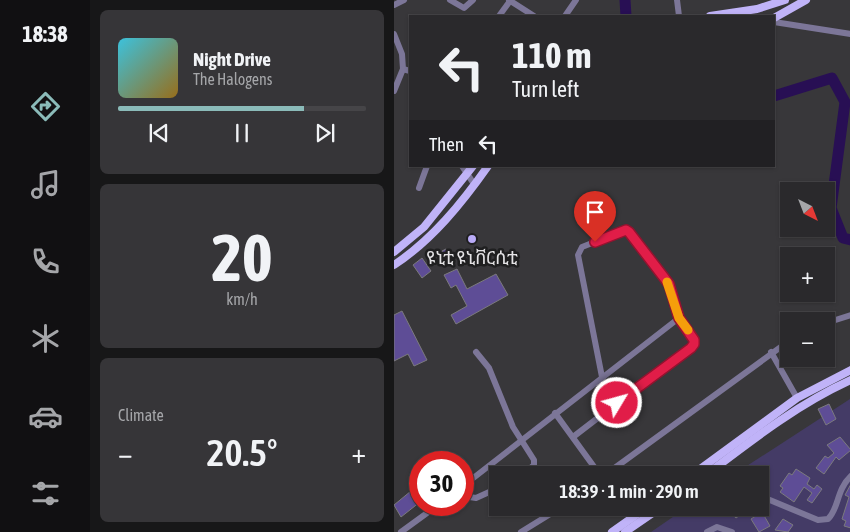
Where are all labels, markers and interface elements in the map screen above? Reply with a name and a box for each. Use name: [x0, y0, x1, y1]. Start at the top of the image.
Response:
text: 18:38: [22, 21, 68, 47]
icon: left: [429, 35, 494, 100]
text: 110 m: [512, 35, 591, 75]
text: Night Drive: [193, 48, 271, 70]
text: The Halogens: [193, 70, 273, 88]
text: Turn left: [512, 76, 579, 102]
icon: directions: [28, 89, 63, 124]
icon: previous: [145, 119, 173, 147]
icon: pause: [228, 119, 256, 147]
icon: next: [311, 119, 339, 147]
icon: left: [474, 130, 502, 158]
text: Then: [429, 133, 464, 155]
icon: music: [28, 167, 63, 202]
north arrow: [780, 182, 835, 238]
map controls: [780, 182, 835, 367]
pin: [574, 191, 616, 242]
icon: arrive: [581, 198, 609, 226]
text: 20: [211, 220, 273, 295]
marker: ዩኒቲ ዩኒቨርሲቲ: [466, 233, 478, 245]
icon: phone: [28, 244, 63, 279]
place label: ዩኒቲ ዩኒቨርሲቲ: [426, 247, 518, 268]
button: +: [780, 247, 835, 302]
text: km/h: [226, 290, 258, 308]
button: −: [780, 312, 835, 367]
icon: climate: [28, 321, 63, 356]
position arrow: [590, 376, 642, 428]
icon: car: [28, 399, 63, 434]
text: Climate: [118, 406, 164, 424]
text: 20.5°: [207, 431, 277, 474]
text: −: [118, 437, 133, 469]
text: +: [351, 437, 366, 469]
speed limit sign: 30: [409, 451, 474, 516]
icon: filters: [28, 476, 63, 511]
text: 18:39 · 1 min · 290 m: [559, 480, 699, 502]

